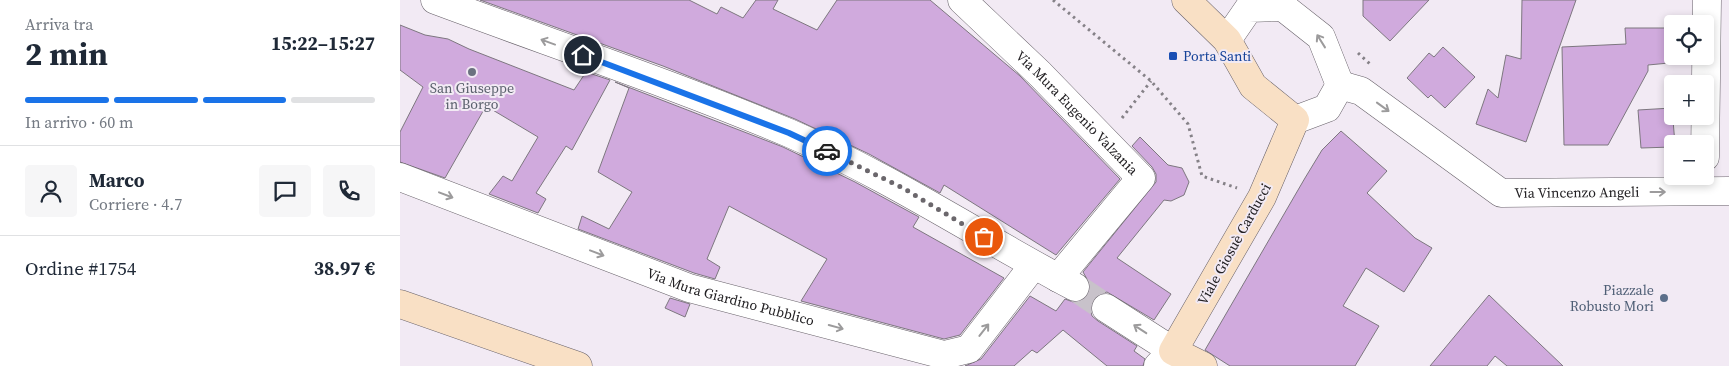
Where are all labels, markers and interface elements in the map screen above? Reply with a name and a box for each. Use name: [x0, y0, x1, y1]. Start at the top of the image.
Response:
text: Arriva tra: [25, 13, 93, 35]
map controls: [1664, 15, 1714, 185]
button: locate: [1664, 15, 1714, 65]
text: 15:22–15:27: [271, 30, 375, 56]
text: 2 min: [25, 32, 108, 76]
pin: [562, 34, 604, 76]
one-way arrow: [1316, 34, 1326, 48]
one-way arrow: [540, 37, 556, 46]
icon: home: [569, 41, 597, 69]
street label: Via Mura Eugenio Valzania: [1011, 46, 1143, 180]
place label: Porta Santi: [1183, 46, 1251, 66]
marker: Porta Santi: [1167, 50, 1179, 62]
marker: San Giuseppe in Borgo: [466, 66, 478, 78]
button: +: [1664, 75, 1714, 125]
place label: San Giuseppe in Borgo: [430, 78, 514, 114]
one-way arrow: [1376, 102, 1390, 112]
text: In arrivo · 60 m: [25, 111, 133, 133]
courier: [802, 126, 852, 176]
button: −: [1664, 135, 1714, 185]
icon: car: [813, 137, 841, 165]
button: person: [25, 165, 77, 217]
button: chat: [259, 165, 311, 217]
button: phone: [323, 165, 375, 217]
text: Marco: [89, 167, 145, 193]
street label: Viale Giosuè Carducci: [1192, 180, 1276, 308]
street label: Via Vincenzo Angeli: [1514, 182, 1640, 203]
one-way arrow: [1649, 187, 1665, 197]
one-way arrow: [438, 191, 453, 200]
text: Corriere · 4.7: [89, 193, 182, 215]
pin: [963, 216, 1005, 258]
icon: bag: [970, 223, 998, 251]
one-way arrow: [589, 249, 604, 258]
text: Ordine #1754: [25, 255, 136, 281]
text: 38.97 €: [314, 255, 375, 281]
street label: Via Mura Giardino Pubblico: [644, 263, 817, 331]
place label: Piazzale Robusto Mori: [1570, 280, 1654, 316]
marker: Piazzale Robusto Mori: [1658, 292, 1670, 304]
one-way arrow: [827, 323, 843, 332]
one-way arrow: [979, 324, 990, 337]
one-way arrow: [1133, 324, 1147, 334]

